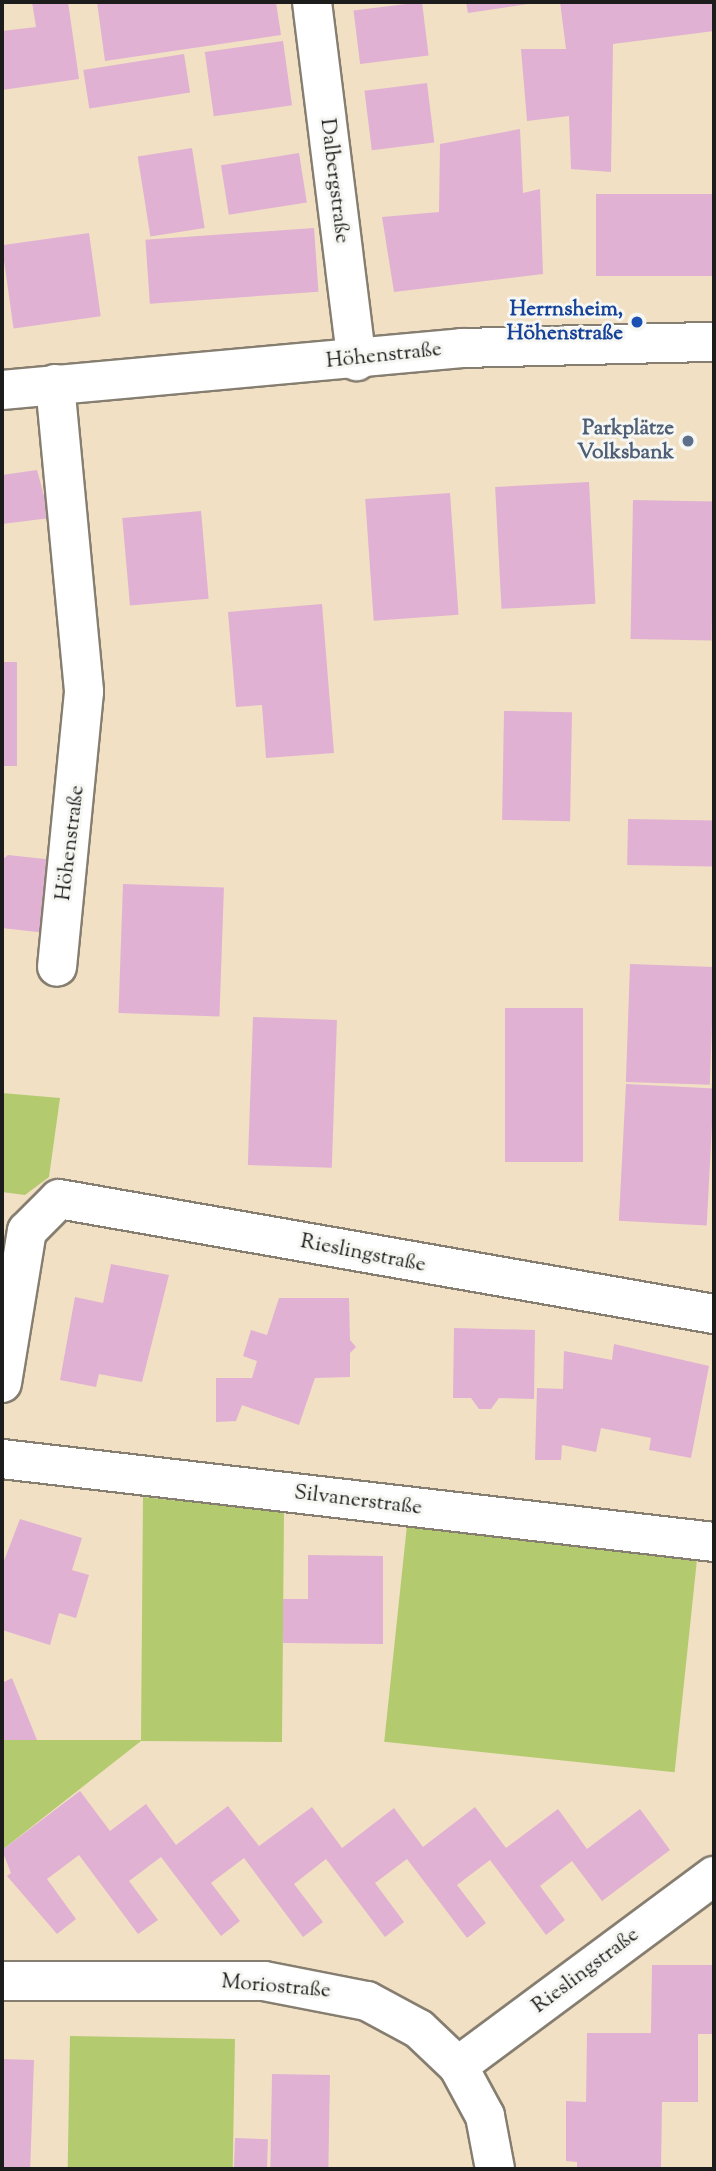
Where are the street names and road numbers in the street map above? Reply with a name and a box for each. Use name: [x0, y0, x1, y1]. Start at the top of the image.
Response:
street label: Dalbergstraße: [314, 117, 354, 245]
street label: Höhenstraße: [325, 337, 443, 375]
street label: Höhenstraße: [51, 784, 91, 902]
street label: Rieslingstraße: [298, 1230, 428, 1278]
street label: Silvanerstraße: [293, 1481, 423, 1521]
street label: Rieslingstraße: [528, 1923, 644, 2019]
street label: Moriostraße: [220, 1970, 332, 2004]

